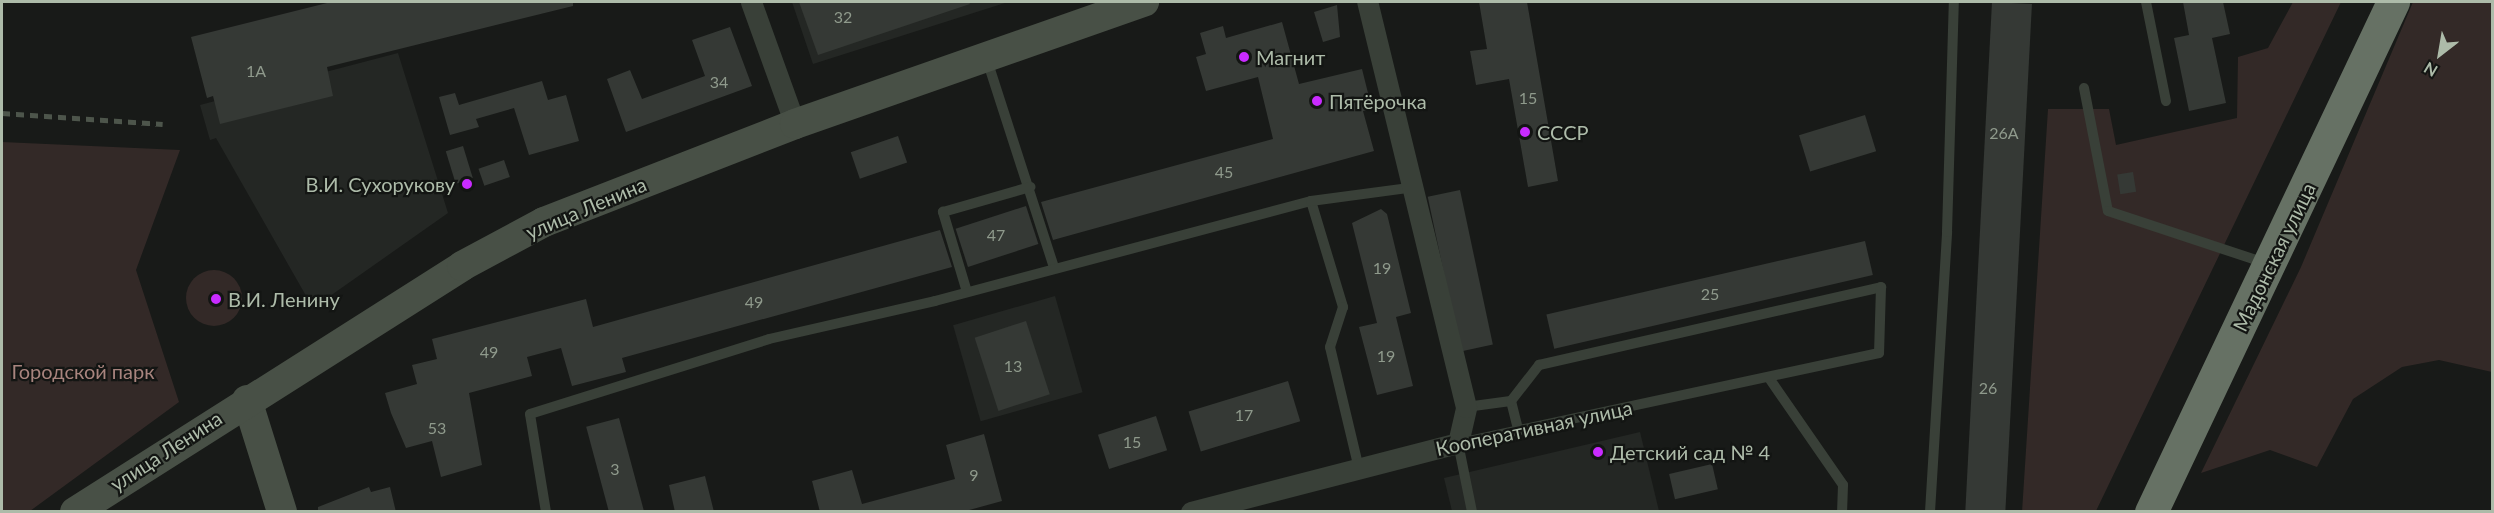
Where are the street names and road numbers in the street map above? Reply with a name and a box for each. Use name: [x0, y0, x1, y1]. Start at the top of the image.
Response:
street label: улица Ленина: [522, 172, 650, 244]
street label: Мадонская улица: [2228, 179, 2320, 335]
street label: Кооперативная улица: [1433, 395, 1635, 461]
street label: улица Ленина: [106, 406, 226, 496]

